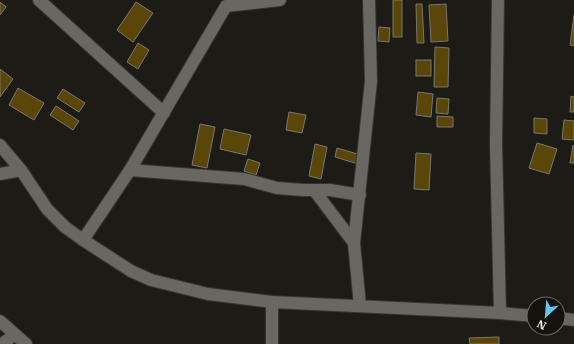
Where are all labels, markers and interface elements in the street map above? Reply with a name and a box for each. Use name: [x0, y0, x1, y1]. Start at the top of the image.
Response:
north arrow: [526, 296, 566, 336]
text: N: [534, 317, 549, 333]

